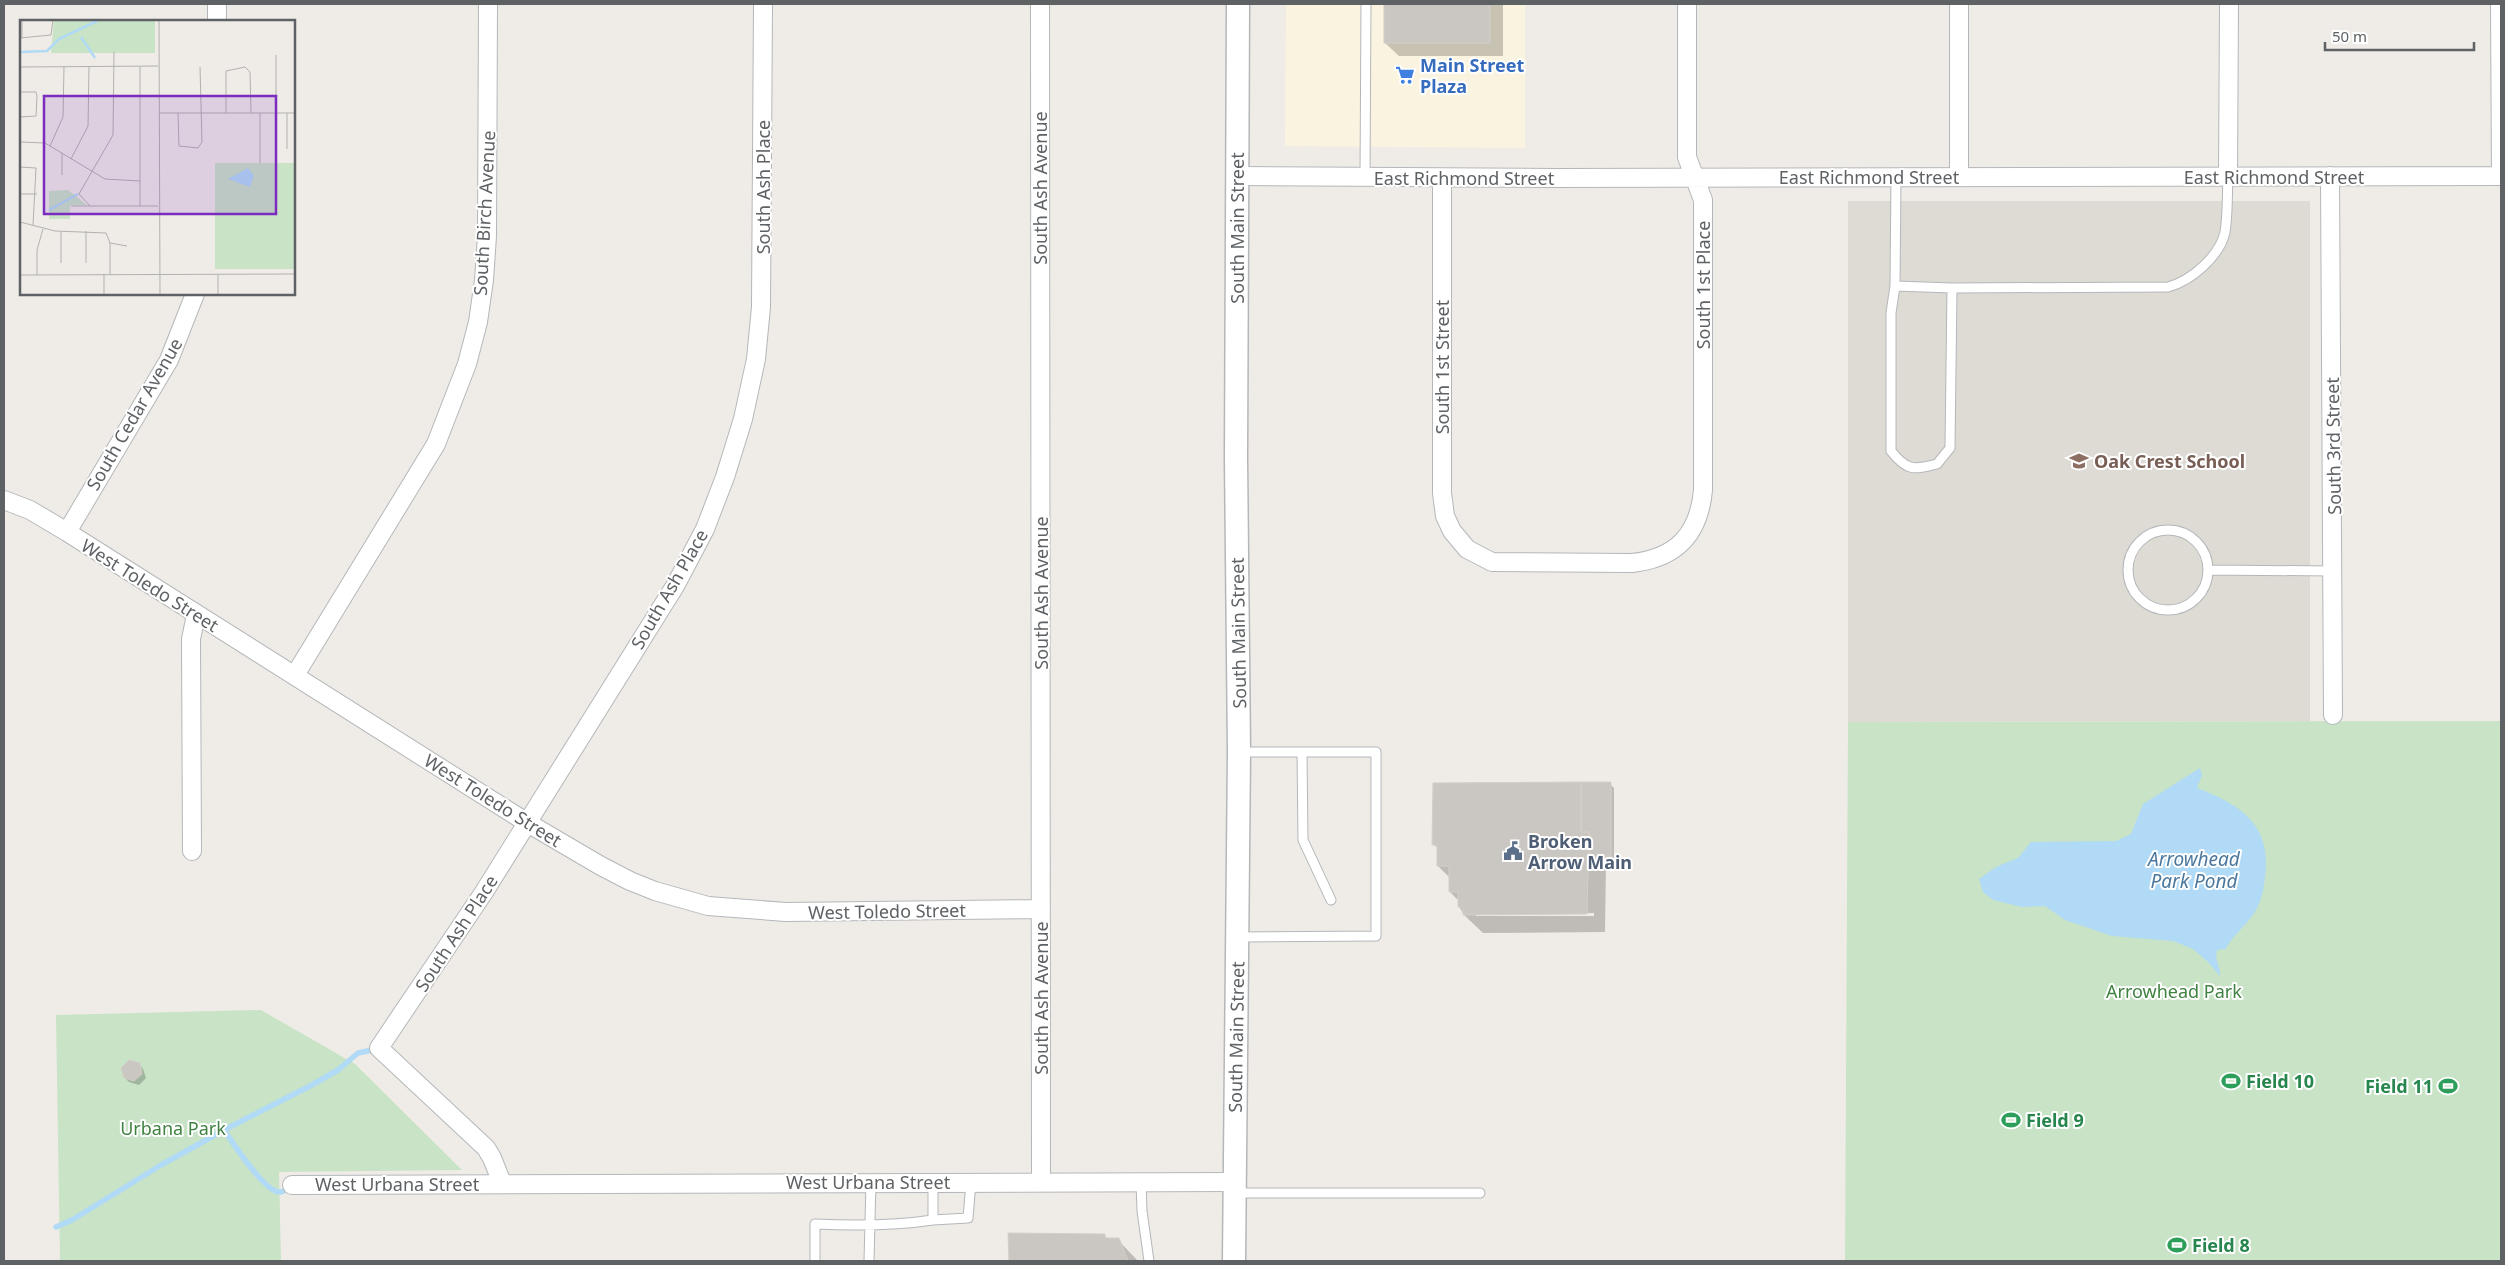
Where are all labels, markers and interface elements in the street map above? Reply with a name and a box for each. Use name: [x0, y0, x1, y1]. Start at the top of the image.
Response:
inset map: [20, 20, 295, 295]
scale bar: [2325, 20, 2474, 52]
text: 50 m: [2332, 26, 2367, 46]
place label: Main Street Plaza: [1420, 53, 1524, 98]
supermarket icon: Main Street Plaza: [1394, 64, 1416, 86]
street label: South Ash Avenue: [1028, 111, 1052, 265]
street label: South Ash Place: [751, 120, 775, 254]
street label: South Birch Avenue: [468, 130, 500, 296]
street label: South Main Street: [1225, 152, 1249, 304]
street label: East Richmond Street: [1779, 165, 1960, 189]
street label: East Richmond Street: [2184, 165, 2365, 189]
street label: East Richmond Street: [1374, 166, 1555, 190]
street label: South 1st Place: [1691, 221, 1715, 349]
street label: South 1st Street: [1430, 299, 1454, 434]
street label: South Cedar Avenue: [81, 333, 187, 495]
street label: South 3rd Street: [2320, 377, 2346, 515]
place label: Oak Crest School: [2094, 449, 2245, 473]
school or university icon: Oak Crest School: [2068, 450, 2090, 472]
street label: South Ash Avenue: [1029, 516, 1053, 670]
street label: South Ash Place: [625, 525, 713, 653]
street label: West Toledo Street: [77, 533, 224, 637]
street label: South Main Street: [1225, 557, 1251, 709]
street label: West Toledo Street: [420, 748, 567, 852]
place label: Broken Arrow Main: [1528, 829, 1632, 874]
public building icon: Broken Arrow Main: [1502, 840, 1524, 862]
water label: Arrowhead Park Pond: [2146, 846, 2241, 894]
street label: South Ash Place: [409, 870, 503, 996]
street label: West Toledo Street: [808, 898, 967, 924]
street label: South Ash Avenue: [1029, 921, 1053, 1075]
street label: South Main Street: [1223, 961, 1249, 1113]
park label: Arrowhead Park: [2106, 979, 2242, 1003]
place label: Field 10: [2246, 1069, 2314, 1093]
sports icon: Field 10: [2220, 1070, 2242, 1092]
place label: Field 11: [2365, 1074, 2433, 1098]
sports icon: Field 11: [2437, 1075, 2459, 1097]
place label: Field 9: [2026, 1108, 2084, 1132]
sports icon: Field 9: [2000, 1109, 2022, 1131]
park label: Urbana Park: [120, 1116, 226, 1140]
street label: West Urbana Street: [786, 1170, 951, 1194]
street label: West Urbana Street: [315, 1172, 480, 1196]
place label: Field 8: [2192, 1233, 2250, 1257]
sports icon: Field 8: [2166, 1234, 2188, 1256]

